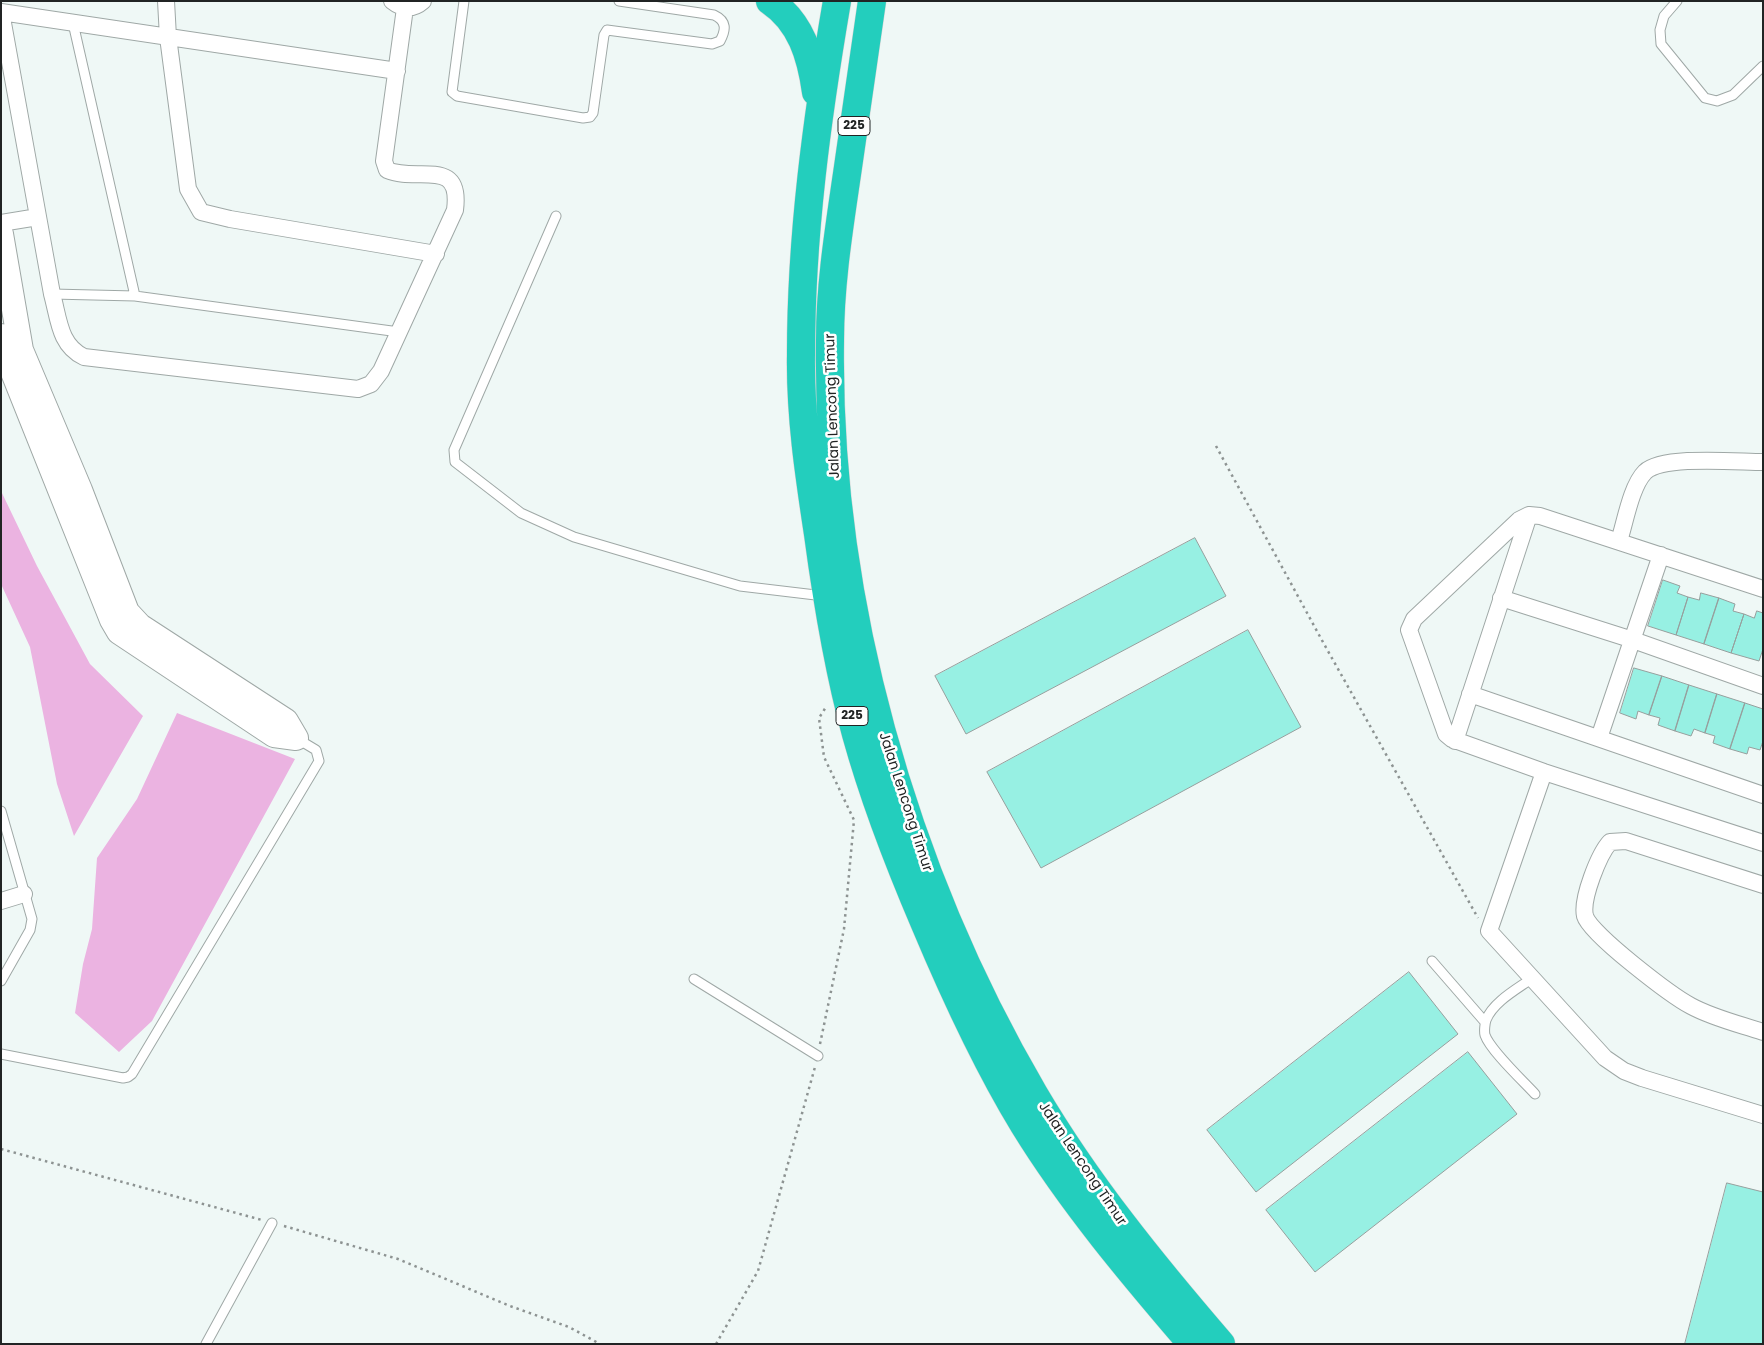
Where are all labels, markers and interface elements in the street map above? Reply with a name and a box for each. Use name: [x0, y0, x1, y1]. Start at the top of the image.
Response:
road number: 225: [838, 116, 870, 136]
street label: Jalan Lencong Timur: [822, 333, 844, 479]
road number: 225: [836, 706, 868, 726]
street label: Jalan Lencong Timur: [875, 730, 935, 874]
street label: Jalan Lencong Timur: [1034, 1099, 1130, 1229]

